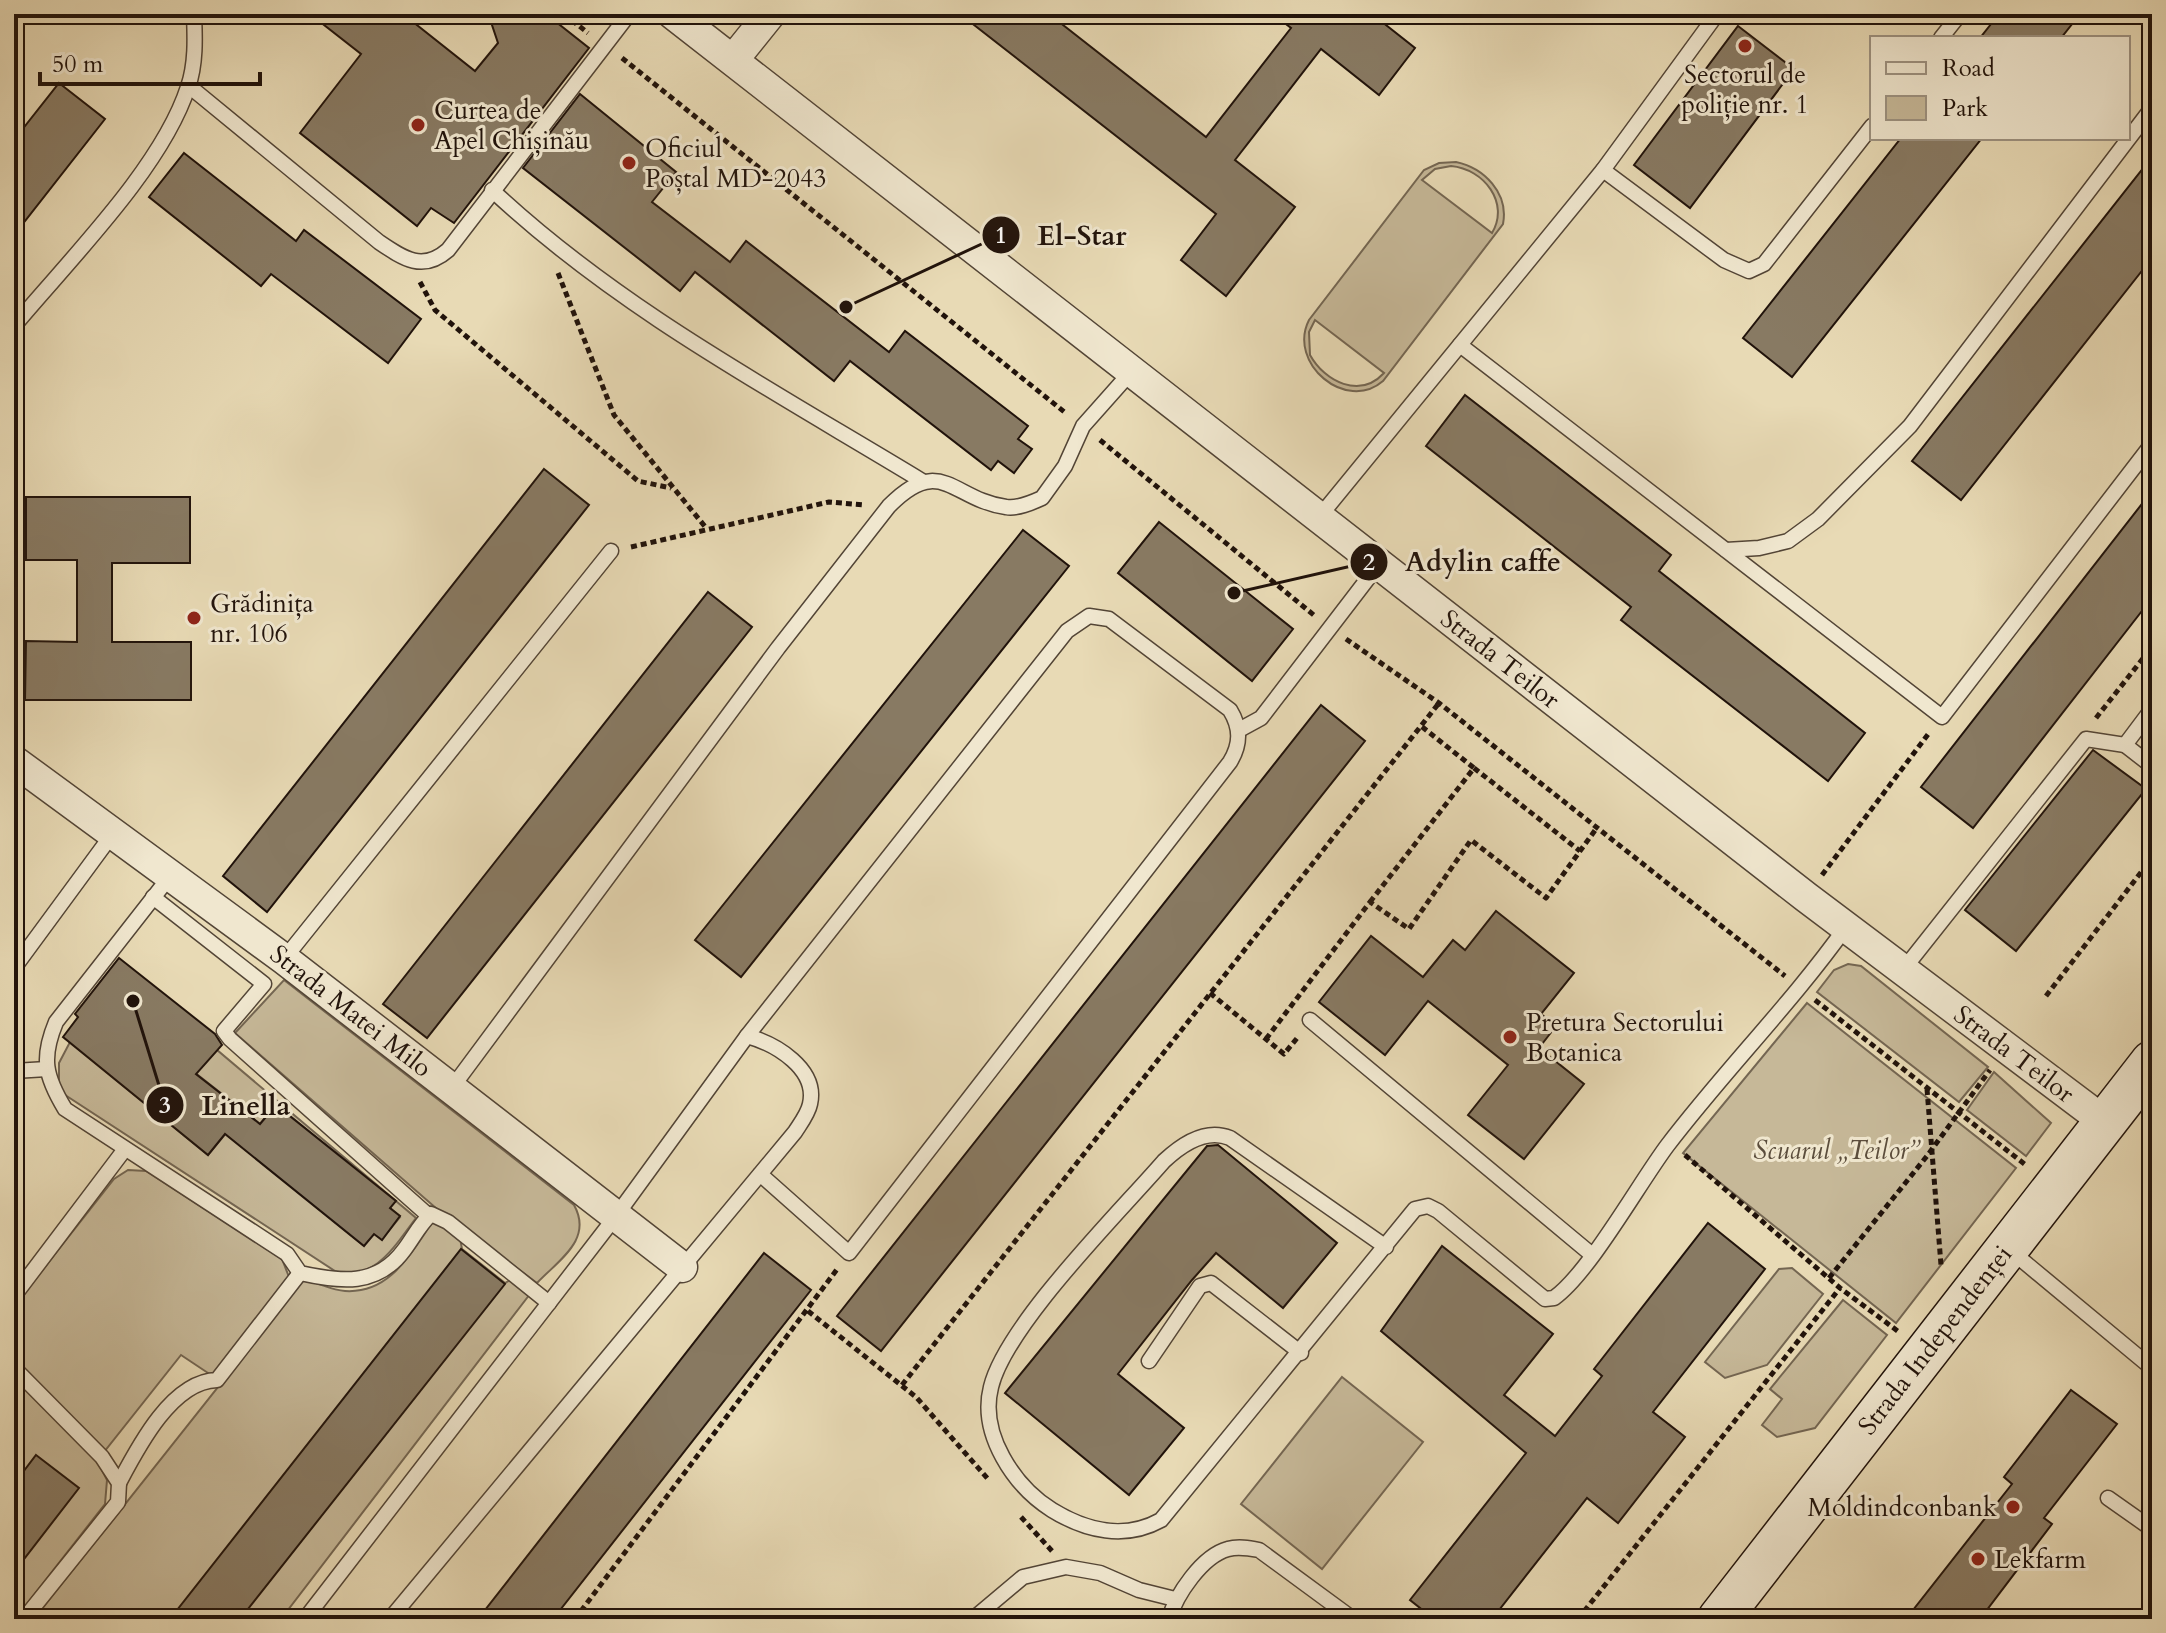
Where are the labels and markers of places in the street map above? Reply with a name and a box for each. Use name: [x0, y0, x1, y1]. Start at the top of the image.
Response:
marker: Sectorul de poliție nr. 1: [1736, 37, 1754, 55]
place label: Sectorul de poliție nr. 1: [1681, 57, 1809, 122]
place label: Curtea de Apel Chișinău: [434, 93, 589, 158]
marker: Curtea de Apel Chișinău: [409, 116, 427, 134]
place label: Oficiul Poștal MD-2043: [645, 131, 827, 196]
marker: Oficiul Poștal MD-2043: [620, 154, 638, 172]
callout: El-Star: [981, 209, 1142, 261]
callout: Adylin caffe: [1349, 536, 1577, 588]
place label: Grădinița nr. 106: [210, 586, 314, 651]
marker: Grădinița nr. 106: [185, 609, 203, 627]
place label: Pretura Sectorului Botanica: [1526, 1005, 1724, 1070]
marker: Pretura Sectorului Botanica: [1501, 1028, 1519, 1046]
callout: Linella: [145, 1079, 306, 1131]
place label: Moldindconbank: [1808, 1490, 1997, 1525]
marker: Moldindconbank: [2004, 1498, 2022, 1516]
place label: Lekfarm: [1994, 1542, 2086, 1577]
marker: Lekfarm: [1969, 1550, 1987, 1568]

